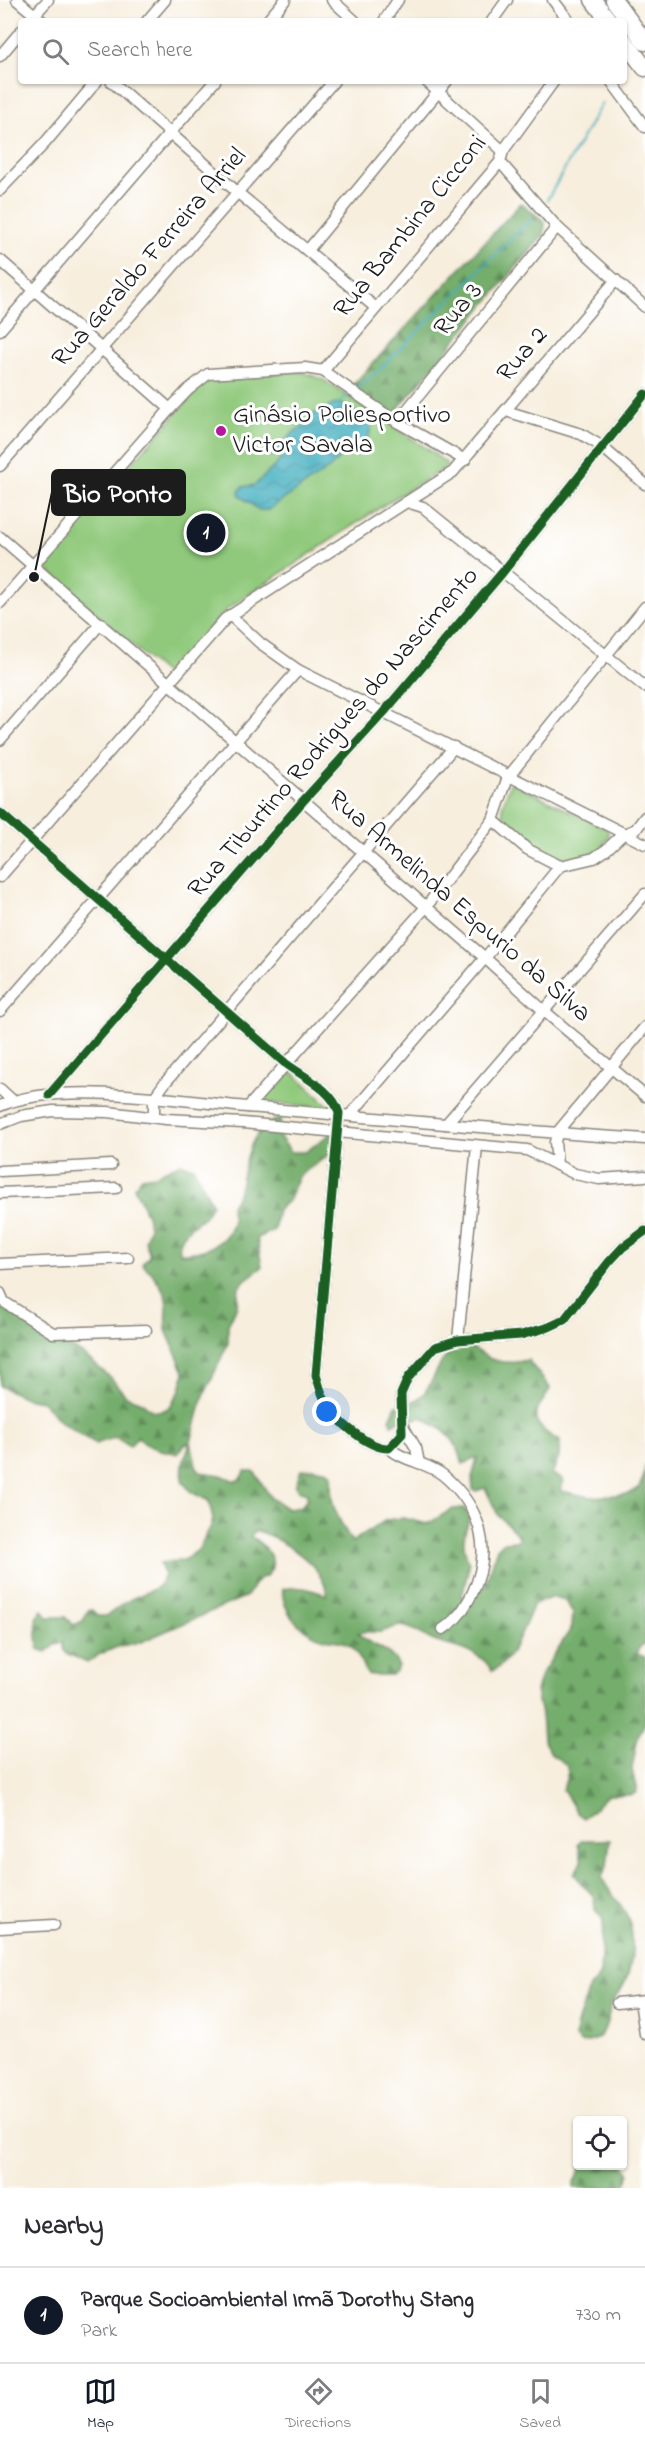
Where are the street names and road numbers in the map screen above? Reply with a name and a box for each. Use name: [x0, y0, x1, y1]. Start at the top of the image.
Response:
street label: Rua Bambina Cicconi: [325, 127, 497, 327]
street label: Rua Geraldo Ferreira Arriel: [43, 139, 257, 377]
street label: Rua 3: [425, 275, 493, 345]
street label: Rua 2: [488, 319, 558, 391]
street label: Rua Tiburtino Rodrigues do Nascimento: [179, 559, 489, 907]
street label: Rua Armelinda Espurio da Silva: [319, 782, 599, 1032]

